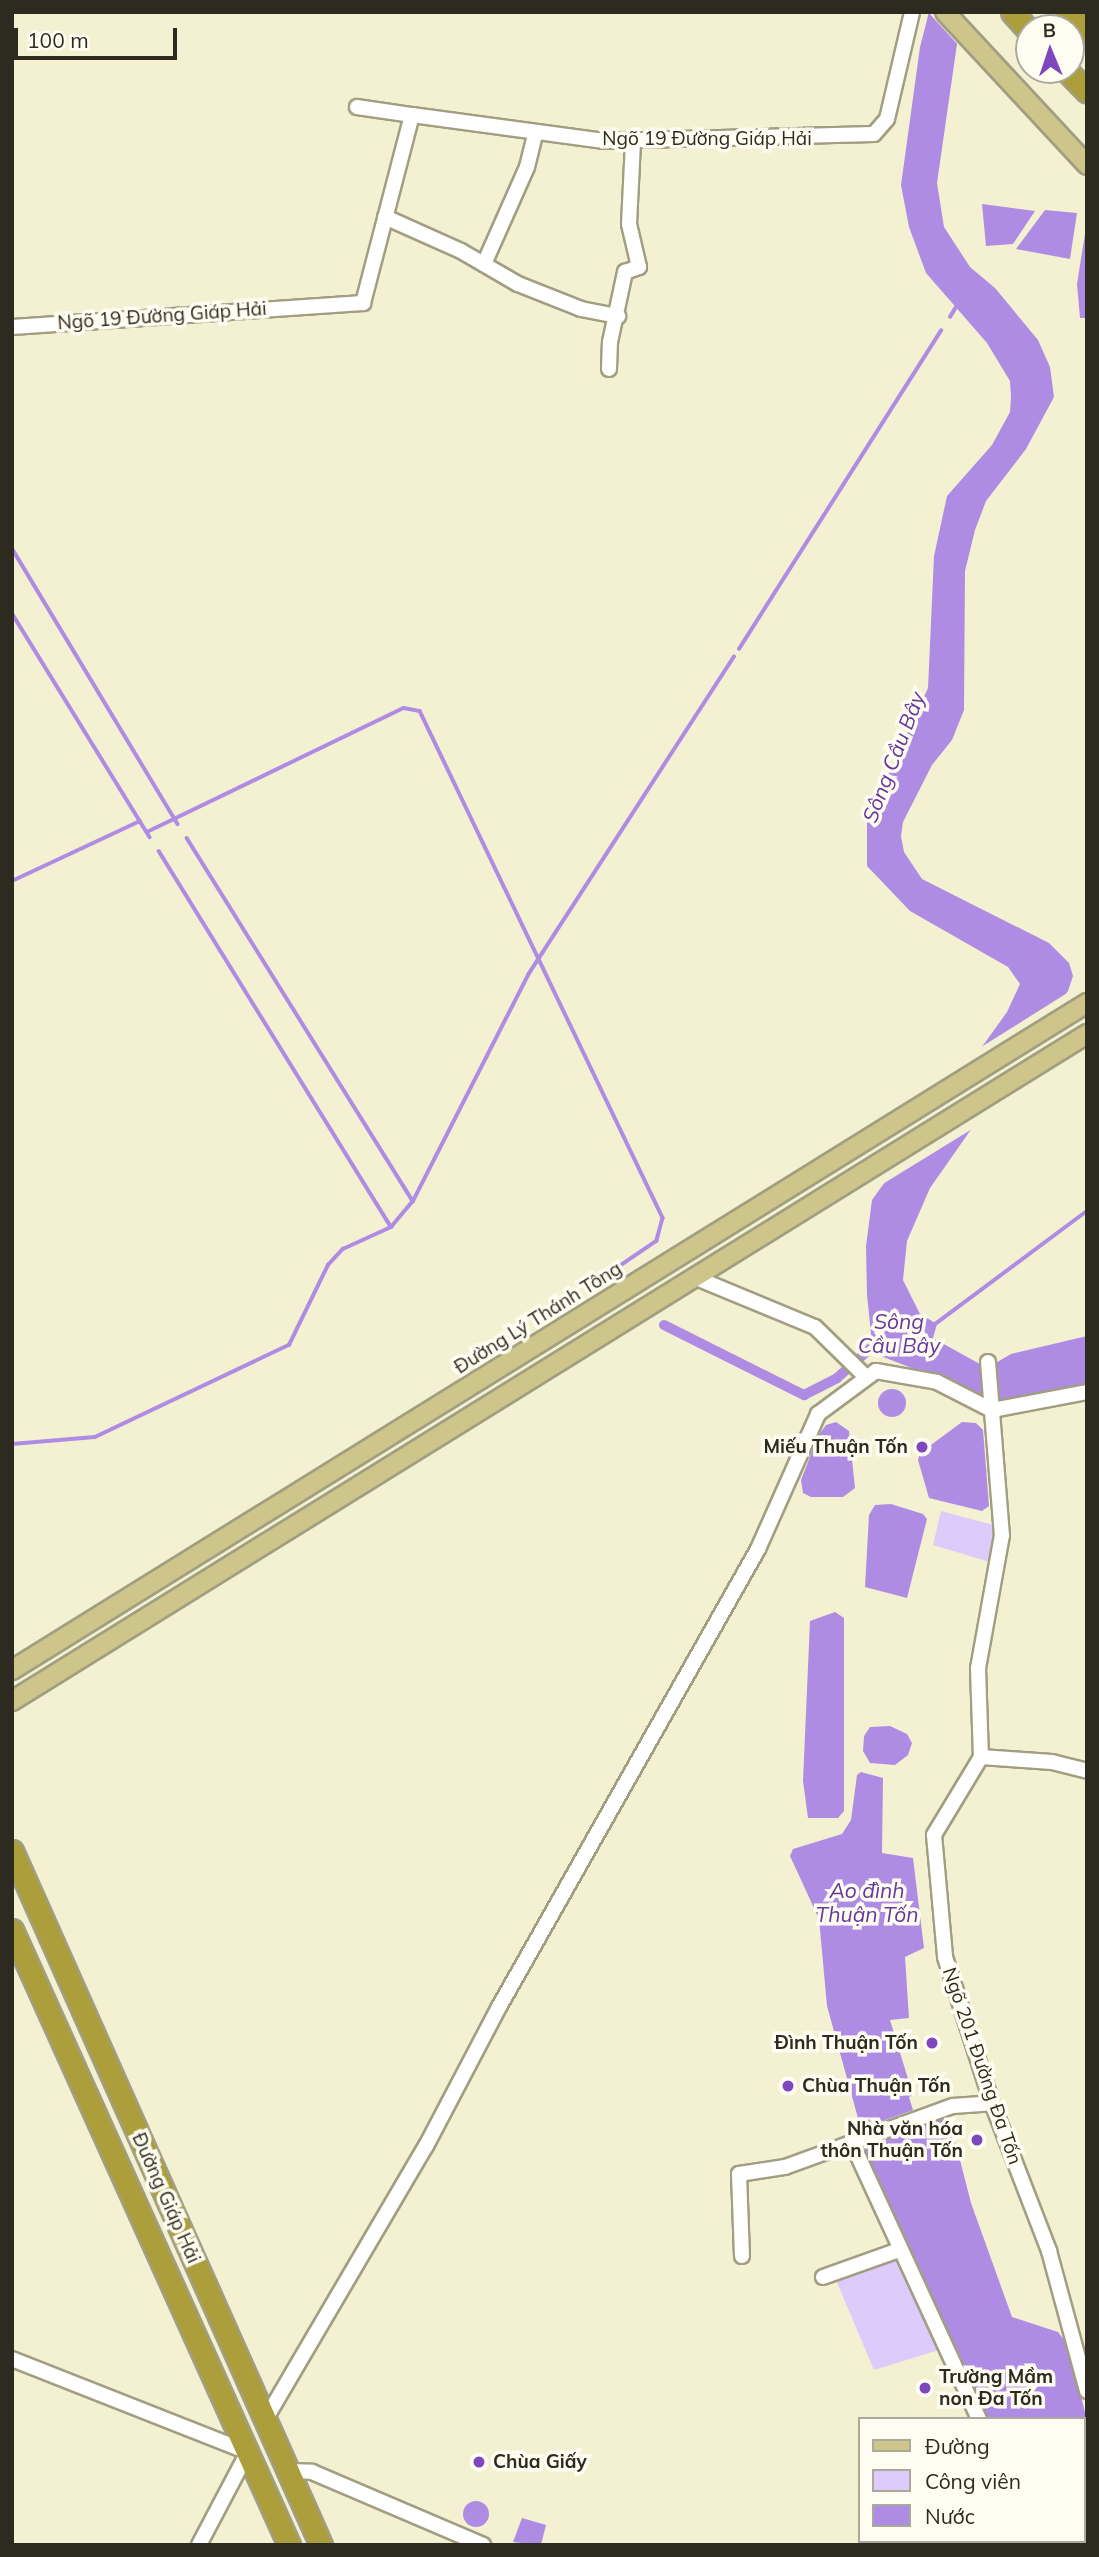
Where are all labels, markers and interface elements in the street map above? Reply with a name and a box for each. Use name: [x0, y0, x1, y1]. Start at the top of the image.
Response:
scale bar: [18, 14, 180, 58]
north arrow: [1015, 14, 1085, 84]
text: B: [1042, 18, 1056, 42]
text: 100 m: [27, 27, 89, 53]
street label: Ngõ 19 Đường Giáp Hải: [602, 128, 812, 150]
street label: Ngõ 19 Đường Giáp Hải: [57, 297, 267, 335]
water label: Sông Cầu Bây: [856, 688, 930, 826]
street label: Đường Lý Thánh Tông: [450, 1257, 626, 1379]
water label: Sông Cầu Bây: [858, 1308, 940, 1358]
place label: Miếu Thuận Tốn: [764, 1436, 908, 1458]
marker: Miếu Thuận Tốn: [914, 1439, 930, 1455]
water label: Ao đình Thuận Tốn: [816, 1877, 918, 1927]
street label: Ngõ 201 Đường Đa Tốn: [938, 1965, 1026, 2167]
place label: Đình Thuận Tốn: [774, 2032, 918, 2054]
marker: Đình Thuận Tốn: [924, 2035, 940, 2051]
place label: Chùa Thuận Tốn: [802, 2075, 951, 2097]
marker: Chùa Thuận Tốn: [780, 2078, 796, 2094]
place label: Nhà văn hóa thôn Thuận Tốn: [820, 2118, 963, 2162]
street label: Đường Giáp Hải: [127, 2129, 205, 2267]
marker: Nhà văn hóa thôn Thuận Tốn: [969, 2132, 985, 2148]
place label: Trường Mầm non Đa Tốn: [939, 2366, 1053, 2410]
marker: Trường Mầm non Đa Tốn: [917, 2380, 933, 2396]
legend: [858, 2417, 1085, 2543]
text: Đường: [925, 2433, 990, 2459]
place label: Chùa Giấy: [493, 2451, 587, 2473]
marker: Chùa Giấy: [471, 2454, 487, 2470]
text: Công viên: [925, 2468, 1021, 2494]
text: Nước: [925, 2503, 975, 2529]

